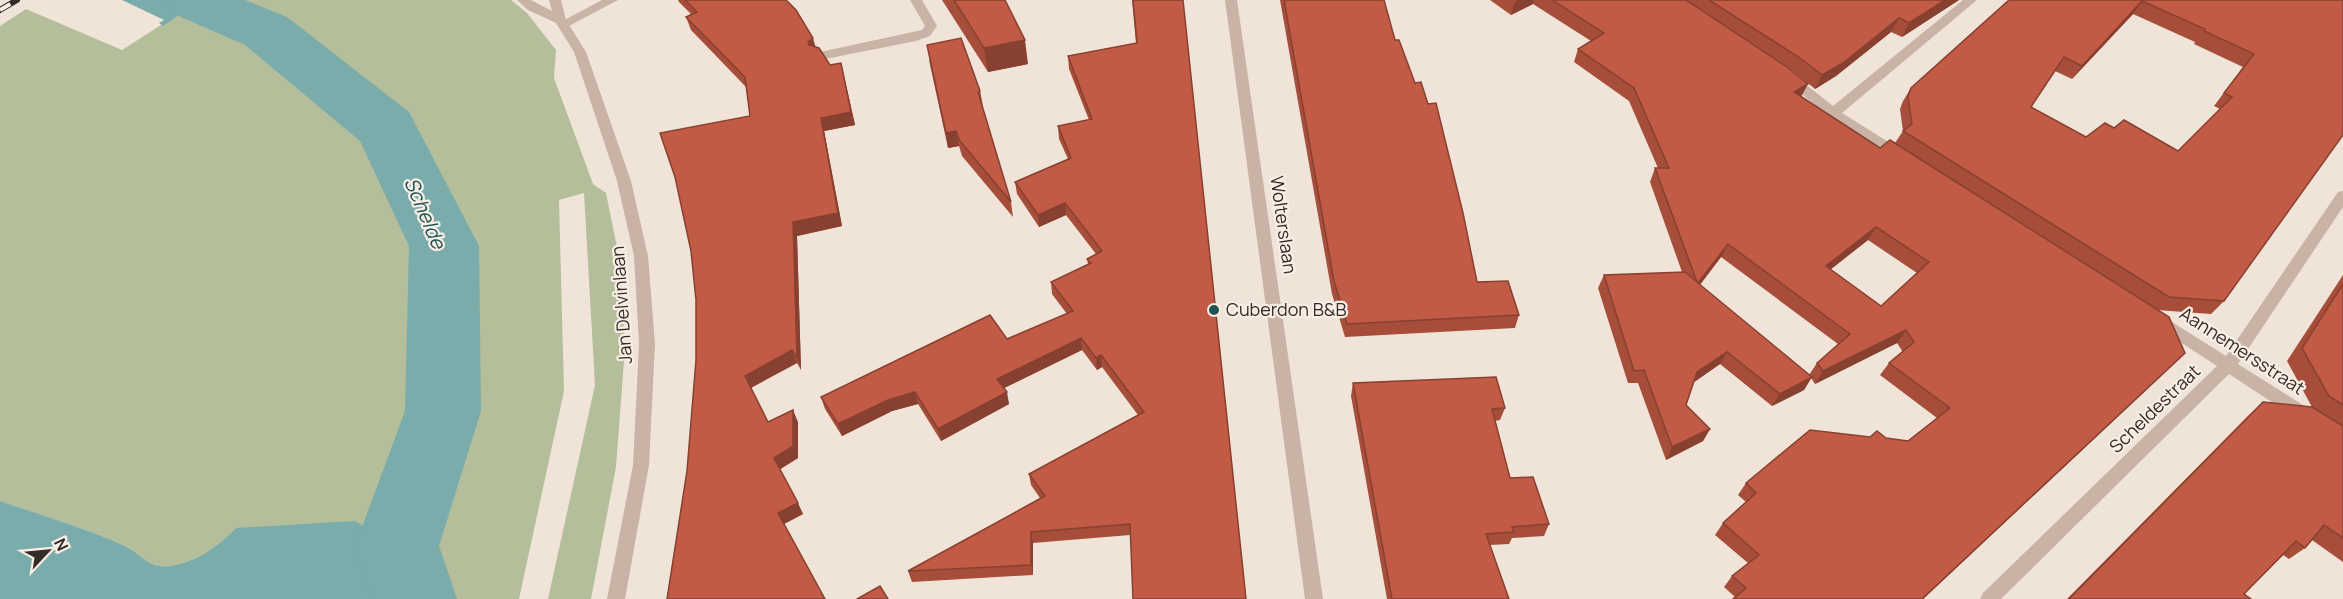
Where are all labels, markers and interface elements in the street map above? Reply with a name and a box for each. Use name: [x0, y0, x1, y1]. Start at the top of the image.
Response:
water label: Schelde: [398, 173, 453, 254]
street label: Wolterslaan: [1265, 174, 1303, 275]
street label: Jan Delvinlaan: [605, 245, 637, 365]
place label: Cuberdon B&B: [1226, 297, 1346, 321]
street label: Aannemersstraat: [2176, 301, 2310, 400]
marker: Cuberdon B&B: [1207, 303, 1221, 317]
street label: Scheldestraat: [2104, 359, 2205, 458]
north arrow: [18, 521, 78, 581]
text: N: [49, 534, 74, 554]

